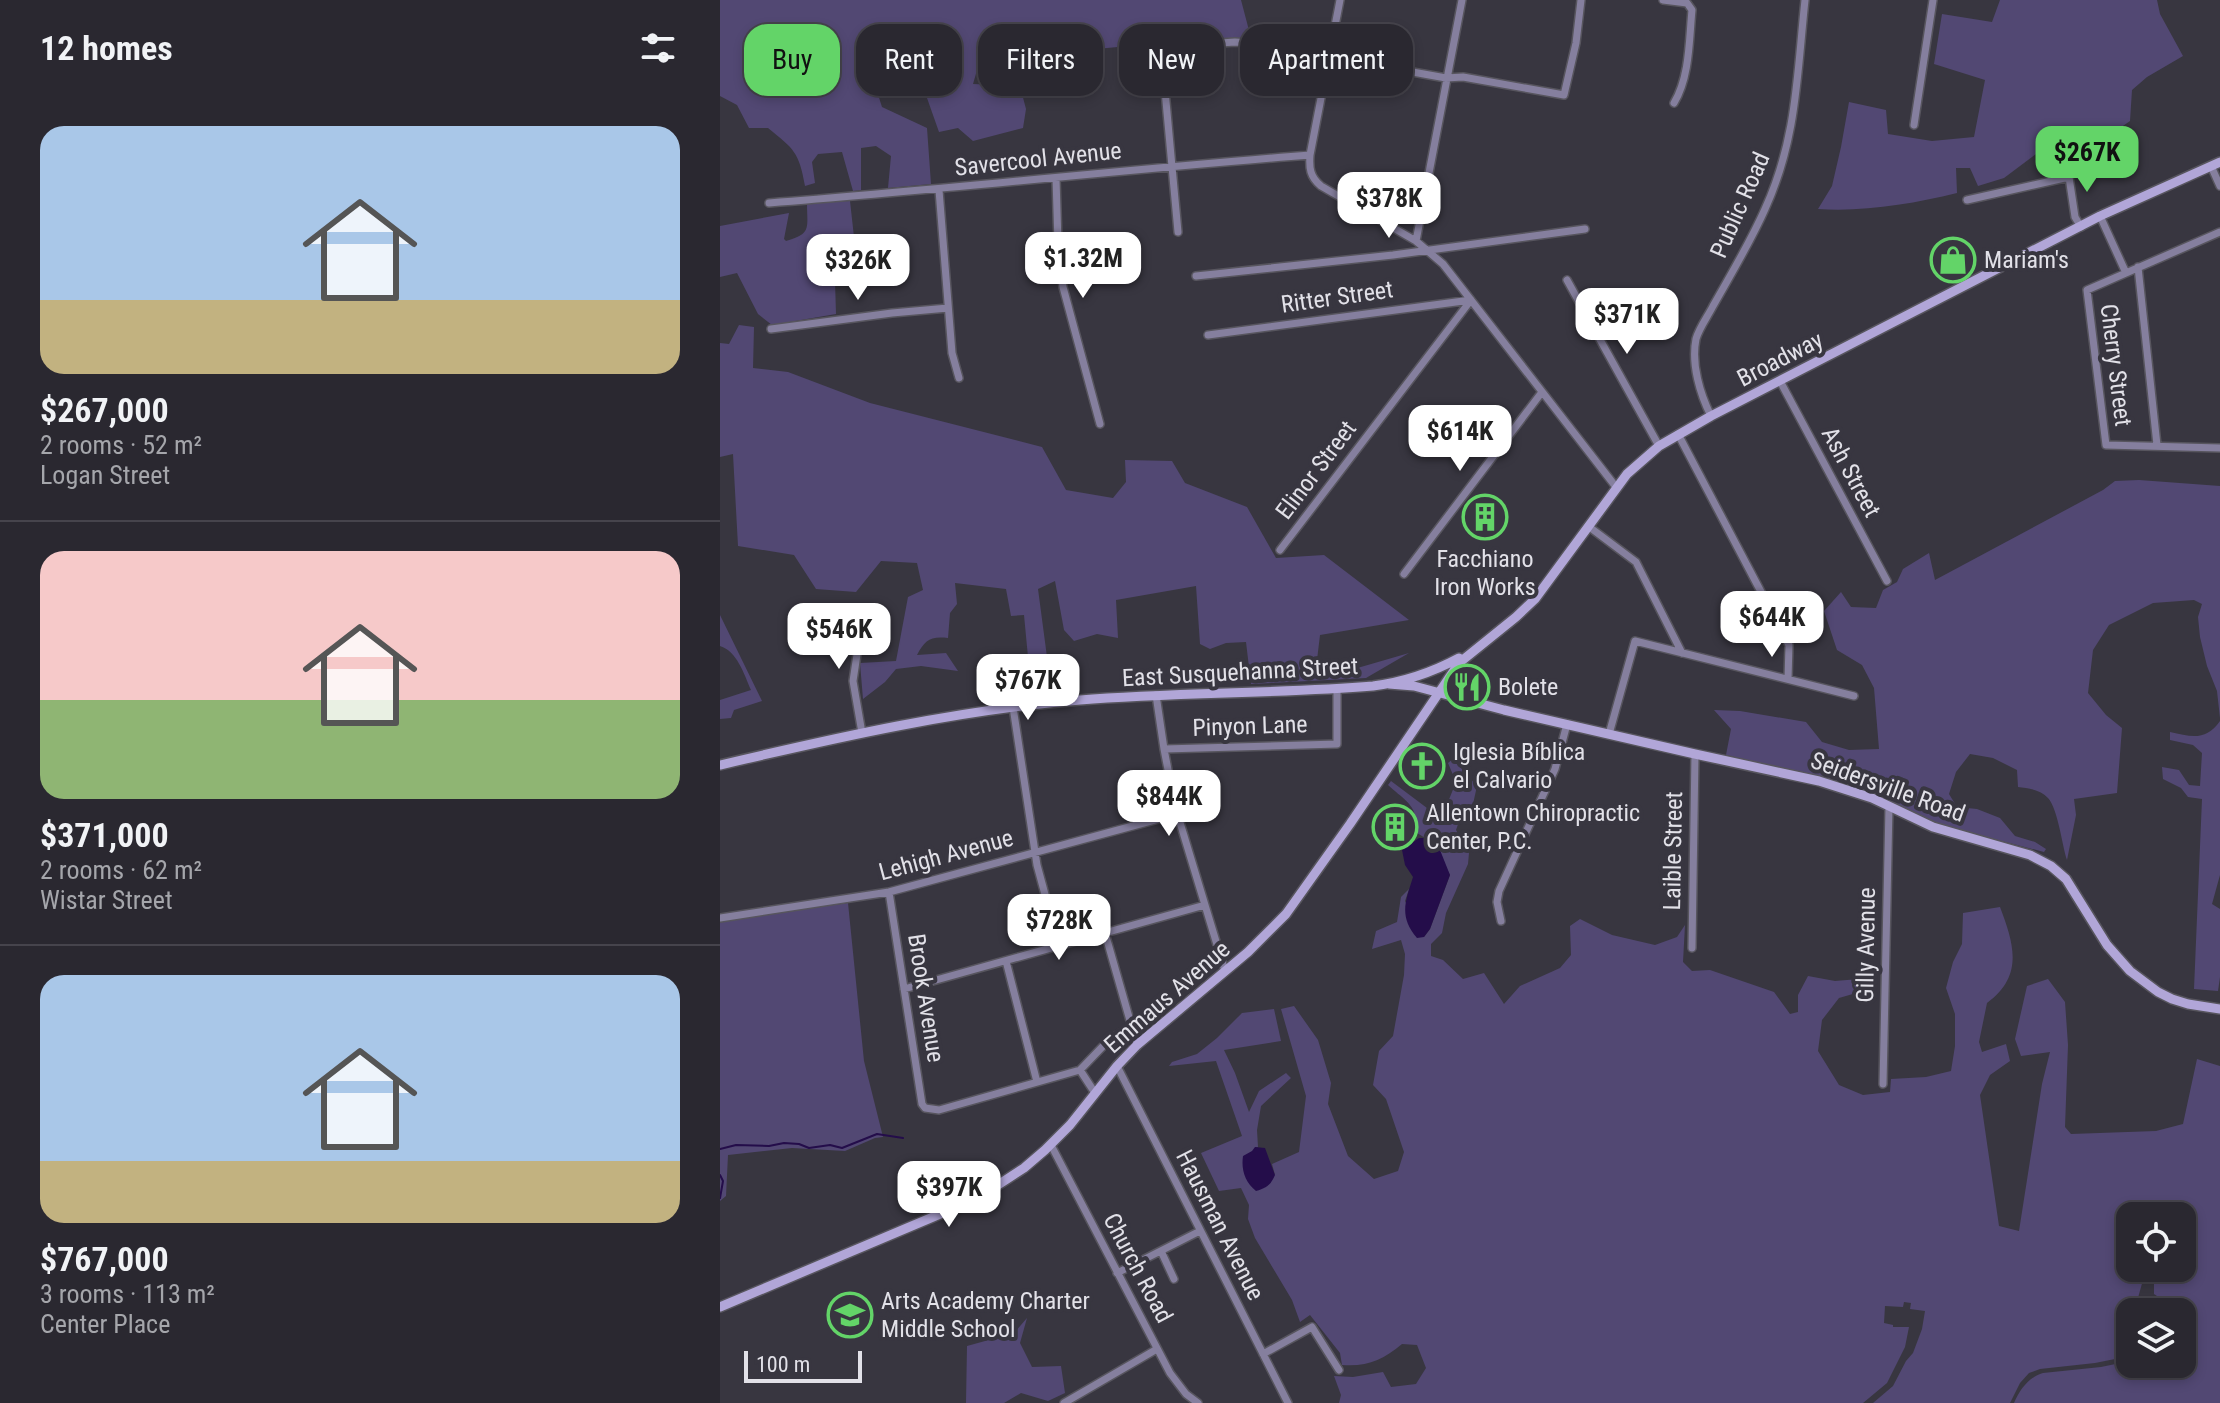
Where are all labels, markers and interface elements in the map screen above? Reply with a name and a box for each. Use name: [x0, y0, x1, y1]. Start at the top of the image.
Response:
chip: Buy: [744, 24, 840, 96]
chip: Rent: [856, 24, 962, 96]
chip: Filters: [978, 24, 1103, 96]
chip: New: [1119, 24, 1224, 96]
chip: Apartment: [1240, 24, 1413, 96]
icon: filters: [636, 26, 680, 70]
text: 12 homes: [40, 28, 173, 68]
pin: $267K: [2031, 126, 2143, 194]
street label: Savercool Avenue: [953, 136, 1123, 182]
text: $267K: [2054, 137, 2120, 167]
street label: Public Road: [1704, 148, 1776, 262]
pin: $378K: [1333, 172, 1445, 240]
icon: home: [288, 178, 432, 322]
text: $378K: [1356, 183, 1422, 213]
pin: $1.32M: [1018, 232, 1148, 300]
pin: $326K: [802, 234, 914, 302]
shop icon: Mariam's: [1929, 236, 1977, 284]
text: $1.32M: [1043, 243, 1123, 273]
text: $326K: [825, 245, 891, 275]
place label: Mariam's: [1984, 246, 2069, 274]
street label: Ritter Street: [1279, 275, 1395, 319]
pin: $371K: [1571, 288, 1683, 356]
text: $371K: [1594, 299, 1660, 329]
street label: Cherry Street: [2095, 302, 2137, 428]
street label: Broadway: [1732, 326, 1828, 392]
text: $267,000: [40, 390, 169, 430]
pin: $614K: [1404, 405, 1516, 473]
street label: Elinor Street: [1270, 415, 1362, 525]
text: $614K: [1427, 416, 1493, 446]
street label: Ash Street: [1816, 422, 1886, 522]
text: 2 rooms · 52 m²: [40, 430, 202, 460]
text: Logan Street: [40, 460, 170, 490]
building icon: Facchiano Iron Works: [1461, 493, 1509, 541]
place label: Facchiano Iron Works: [1434, 545, 1536, 601]
pin: $644K: [1716, 591, 1828, 659]
text: $644K: [1739, 602, 1805, 632]
icon: home: [288, 603, 432, 747]
pin: $546K: [783, 603, 895, 671]
text: $546K: [806, 614, 872, 644]
street label: East Susquehanna Street: [1121, 652, 1359, 692]
pin: $767K: [972, 654, 1084, 722]
restaurant icon: Bolete: [1443, 663, 1491, 711]
text: $767K: [995, 665, 1061, 695]
place label: Bolete: [1498, 673, 1558, 701]
street label: Pinyon Lane: [1192, 710, 1308, 742]
place label: Iglesia Bíblica el Calvario: [1453, 738, 1585, 794]
church icon: Iglesia Bíblica el Calvario: [1398, 742, 1446, 790]
street label: Seidersville Road: [1807, 746, 1969, 828]
pin: $844K: [1113, 770, 1225, 838]
text: $844K: [1136, 781, 1202, 811]
street label: Laible Street: [1658, 791, 1688, 911]
place label: Allentown Chiropractic Center, P.C.: [1426, 799, 1640, 855]
building icon: Allentown Chiropractic Center, P.C.: [1371, 803, 1419, 851]
text: $371,000: [40, 815, 169, 855]
street label: Lehigh Avenue: [876, 824, 1016, 886]
text: 2 rooms · 62 m²: [40, 855, 202, 885]
text: Wistar Street: [40, 885, 173, 915]
street label: Gilly Avenue: [1851, 887, 1881, 1003]
pin: $728K: [1003, 894, 1115, 962]
text: $728K: [1026, 905, 1092, 935]
street label: Brook Avenue: [902, 932, 950, 1064]
street label: Emmaus Avenue: [1099, 935, 1235, 1059]
icon: home: [288, 1027, 432, 1171]
street label: Hausman Avenue: [1170, 1145, 1270, 1305]
pin: $397K: [893, 1161, 1005, 1229]
text: $397K: [916, 1172, 982, 1202]
map controls: [2116, 1202, 2196, 1378]
button: locate: [2116, 1202, 2196, 1282]
street label: Church Road: [1097, 1208, 1179, 1328]
text: $767,000: [40, 1239, 169, 1279]
text: 3 rooms · 113 m²: [40, 1279, 215, 1309]
place label: Arts Academy Charter Middle School: [881, 1287, 1090, 1343]
school or university icon: Arts Academy Charter Middle School: [826, 1291, 874, 1339]
button: layers: [2116, 1298, 2196, 1378]
text: Center Place: [40, 1309, 170, 1339]
scale bar: [744, 1347, 862, 1383]
text: 100 m: [756, 1352, 810, 1377]

